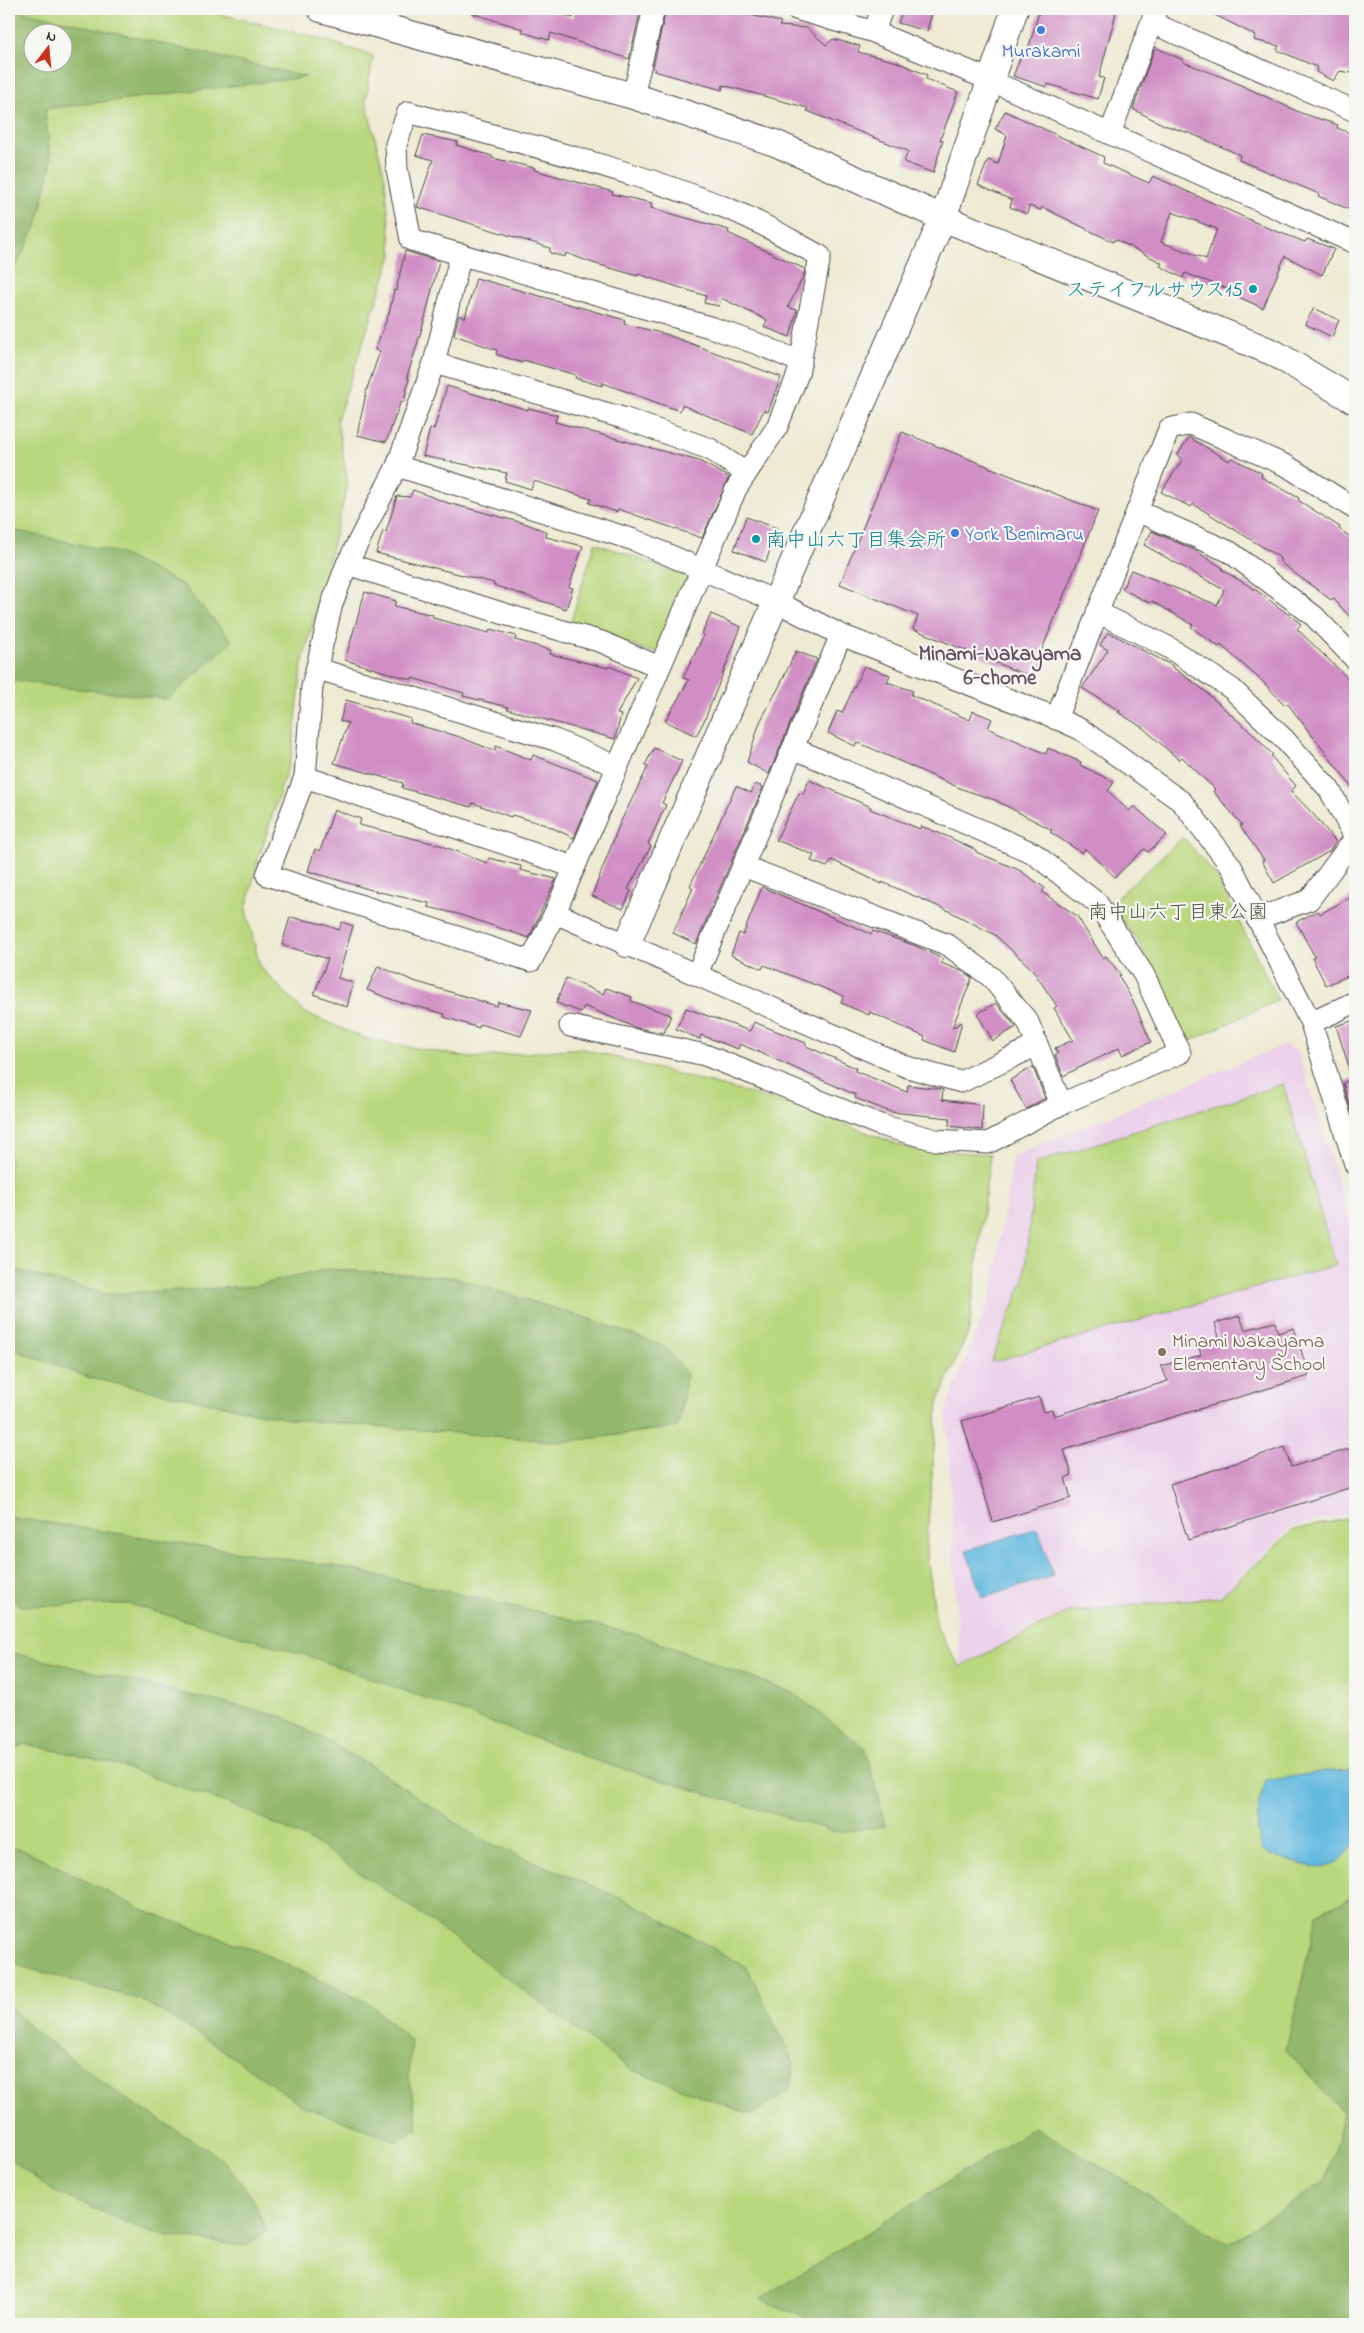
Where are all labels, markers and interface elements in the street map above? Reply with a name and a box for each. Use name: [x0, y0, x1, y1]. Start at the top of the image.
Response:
north arrow: [22, 22, 72, 72]
marker: Murakami: [1035, 24, 1047, 36]
text: N: [44, 26, 59, 48]
place label: Murakami: [1001, 38, 1081, 67]
place label: ステイフルサウス15: [1066, 277, 1243, 306]
marker: ステイフルサウス15: [1247, 283, 1259, 295]
place label: York Benimaru: [965, 521, 1084, 550]
place label: 南中山六丁目集会所: [766, 527, 946, 556]
marker: York Benimaru: [949, 527, 961, 539]
marker: 南中山六丁目集会所: [750, 533, 762, 545]
district label: Minami-Nakayama 6-chome: [919, 640, 1081, 694]
park label: 南中山六丁目東公園: [1088, 899, 1268, 928]
place label: Minami Nakayama Elementary School: [1172, 1328, 1325, 1380]
marker: Minami Nakayama Elementary School: [1156, 1346, 1168, 1358]

